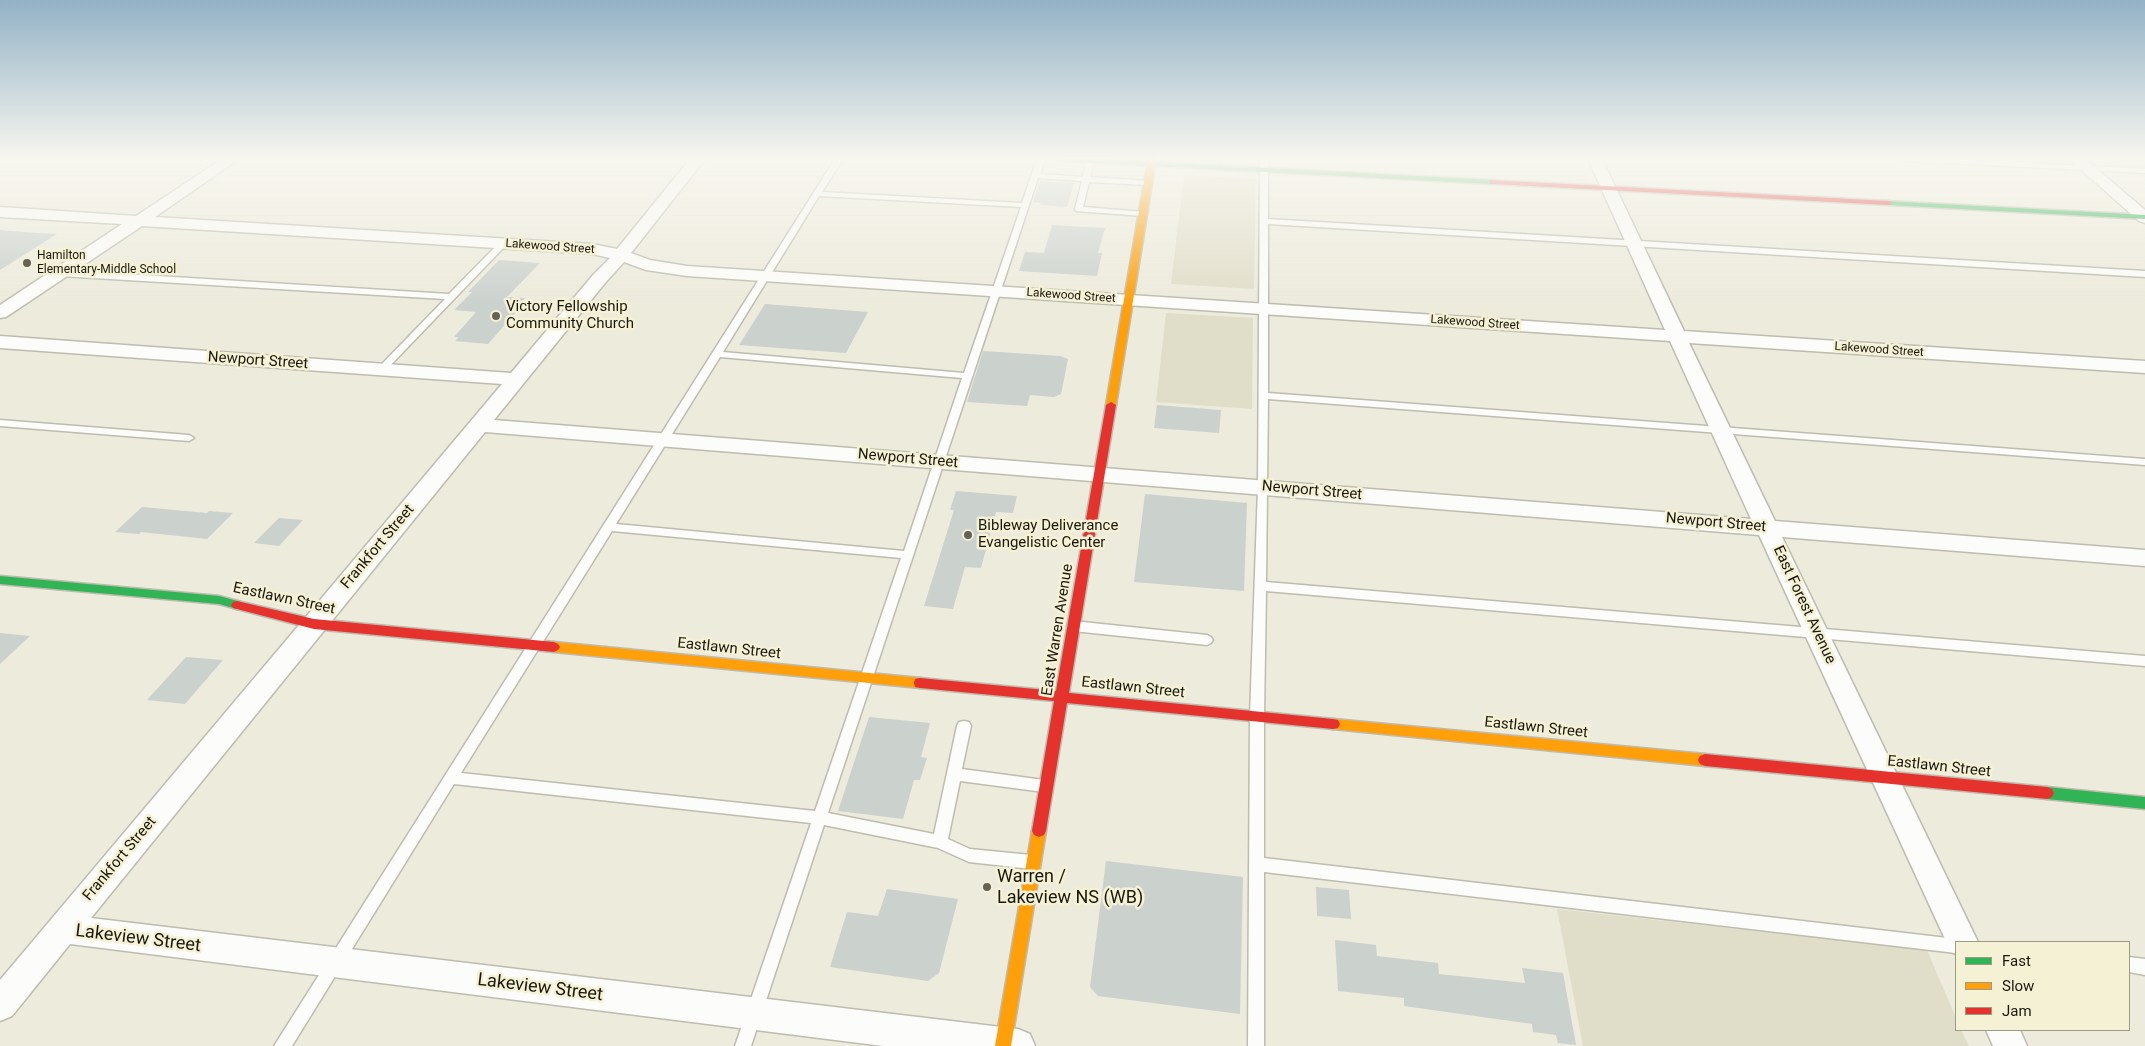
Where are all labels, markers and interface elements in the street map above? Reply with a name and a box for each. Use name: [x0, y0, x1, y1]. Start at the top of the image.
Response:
street label: Lakewood Street: [505, 237, 595, 257]
place label: Hamilton Elementary-Middle School: [37, 249, 176, 277]
marker: Hamilton Elementary-Middle School: [21, 257, 33, 269]
street label: Lakewood Street: [1026, 286, 1116, 306]
place label: Victory Fellowship Community Church: [506, 298, 634, 333]
marker: Victory Fellowship Community Church: [490, 310, 502, 322]
street label: Lakewood Street: [1430, 313, 1520, 333]
street label: Lakewood Street: [1834, 340, 1924, 360]
street label: Newport Street: [207, 349, 309, 373]
street label: Newport Street: [857, 446, 959, 472]
street label: Newport Street: [1261, 478, 1363, 504]
street label: Frankfort Street: [338, 501, 418, 593]
street label: Newport Street: [1665, 510, 1767, 536]
place label: Bibleway Deliverance Evangelistic Center: [978, 517, 1118, 552]
marker: Bibleway Deliverance Evangelistic Center: [962, 529, 974, 541]
street label: East Forest Avenue: [1769, 543, 1839, 667]
street label: East Warren Avenue: [1039, 563, 1077, 697]
street label: Eastlawn Street: [231, 579, 337, 619]
street label: Eastlawn Street: [676, 635, 782, 663]
street label: Eastlawn Street: [1080, 674, 1186, 702]
street label: Eastlawn Street: [1483, 714, 1589, 742]
street label: Eastlawn Street: [1886, 753, 1992, 781]
street label: Frankfort Street: [80, 813, 160, 905]
place label: Warren / Lakeview NS (WB): [997, 866, 1143, 909]
marker: Warren / Lakeview NS (WB): [981, 881, 993, 893]
street label: Lakeview Street: [74, 921, 202, 957]
legend: [1955, 941, 2130, 1031]
text: Fast: [2002, 952, 2031, 970]
street label: Lakeview Street: [476, 970, 604, 1006]
text: Slow: [2002, 977, 2034, 995]
text: Jam: [2002, 1002, 2032, 1020]

